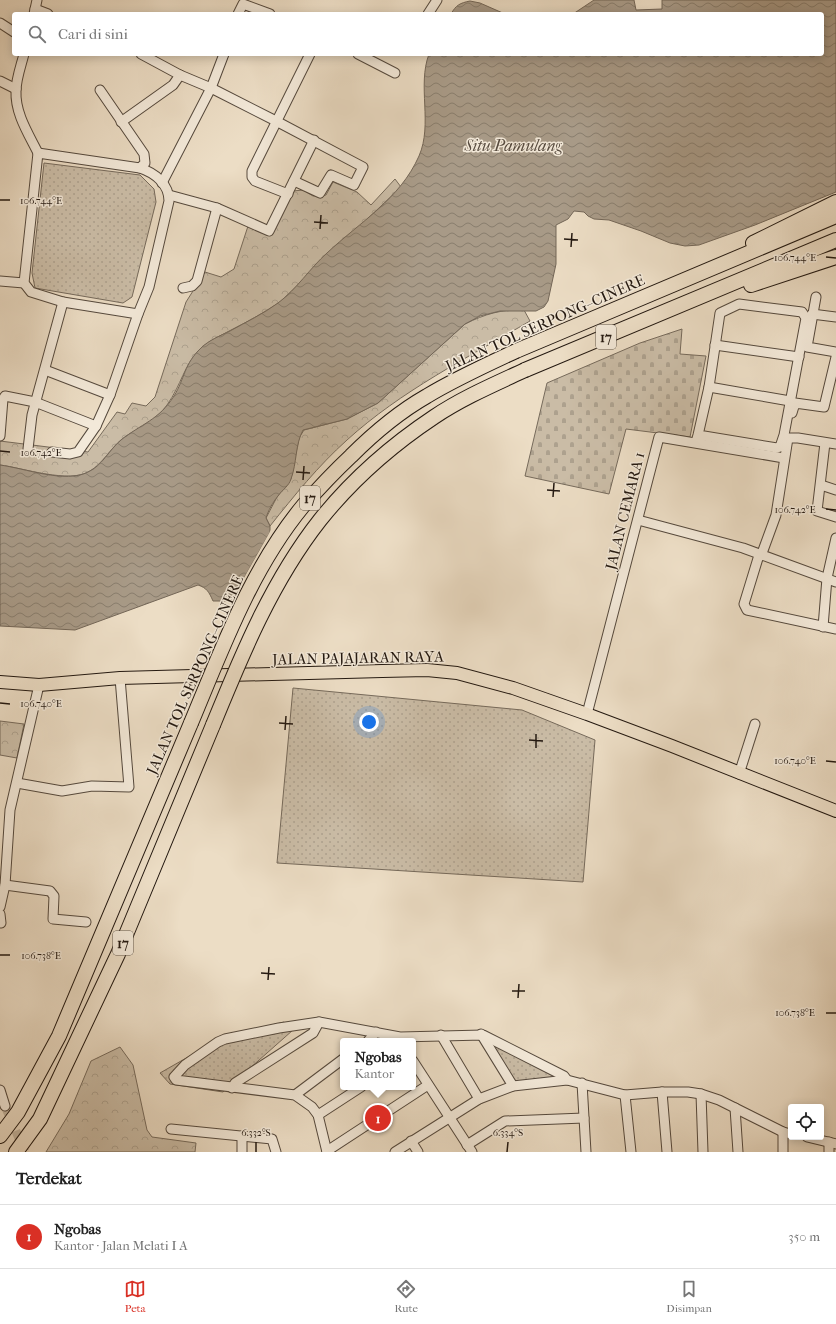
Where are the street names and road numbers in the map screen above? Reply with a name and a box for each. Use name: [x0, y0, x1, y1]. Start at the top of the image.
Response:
street label: JALAN TOL SERPONG–CINERE: [442, 271, 647, 376]
road number: 17: [596, 325, 616, 349]
street label: JALAN CEMARA 1: [601, 450, 648, 573]
road number: 17: [300, 486, 320, 510]
street label: JALAN TOL SERPONG–CINERE: [142, 573, 247, 778]
street label: JALAN PAJAJARAN RAYA: [271, 647, 444, 669]
road number: 17: [113, 931, 133, 955]

